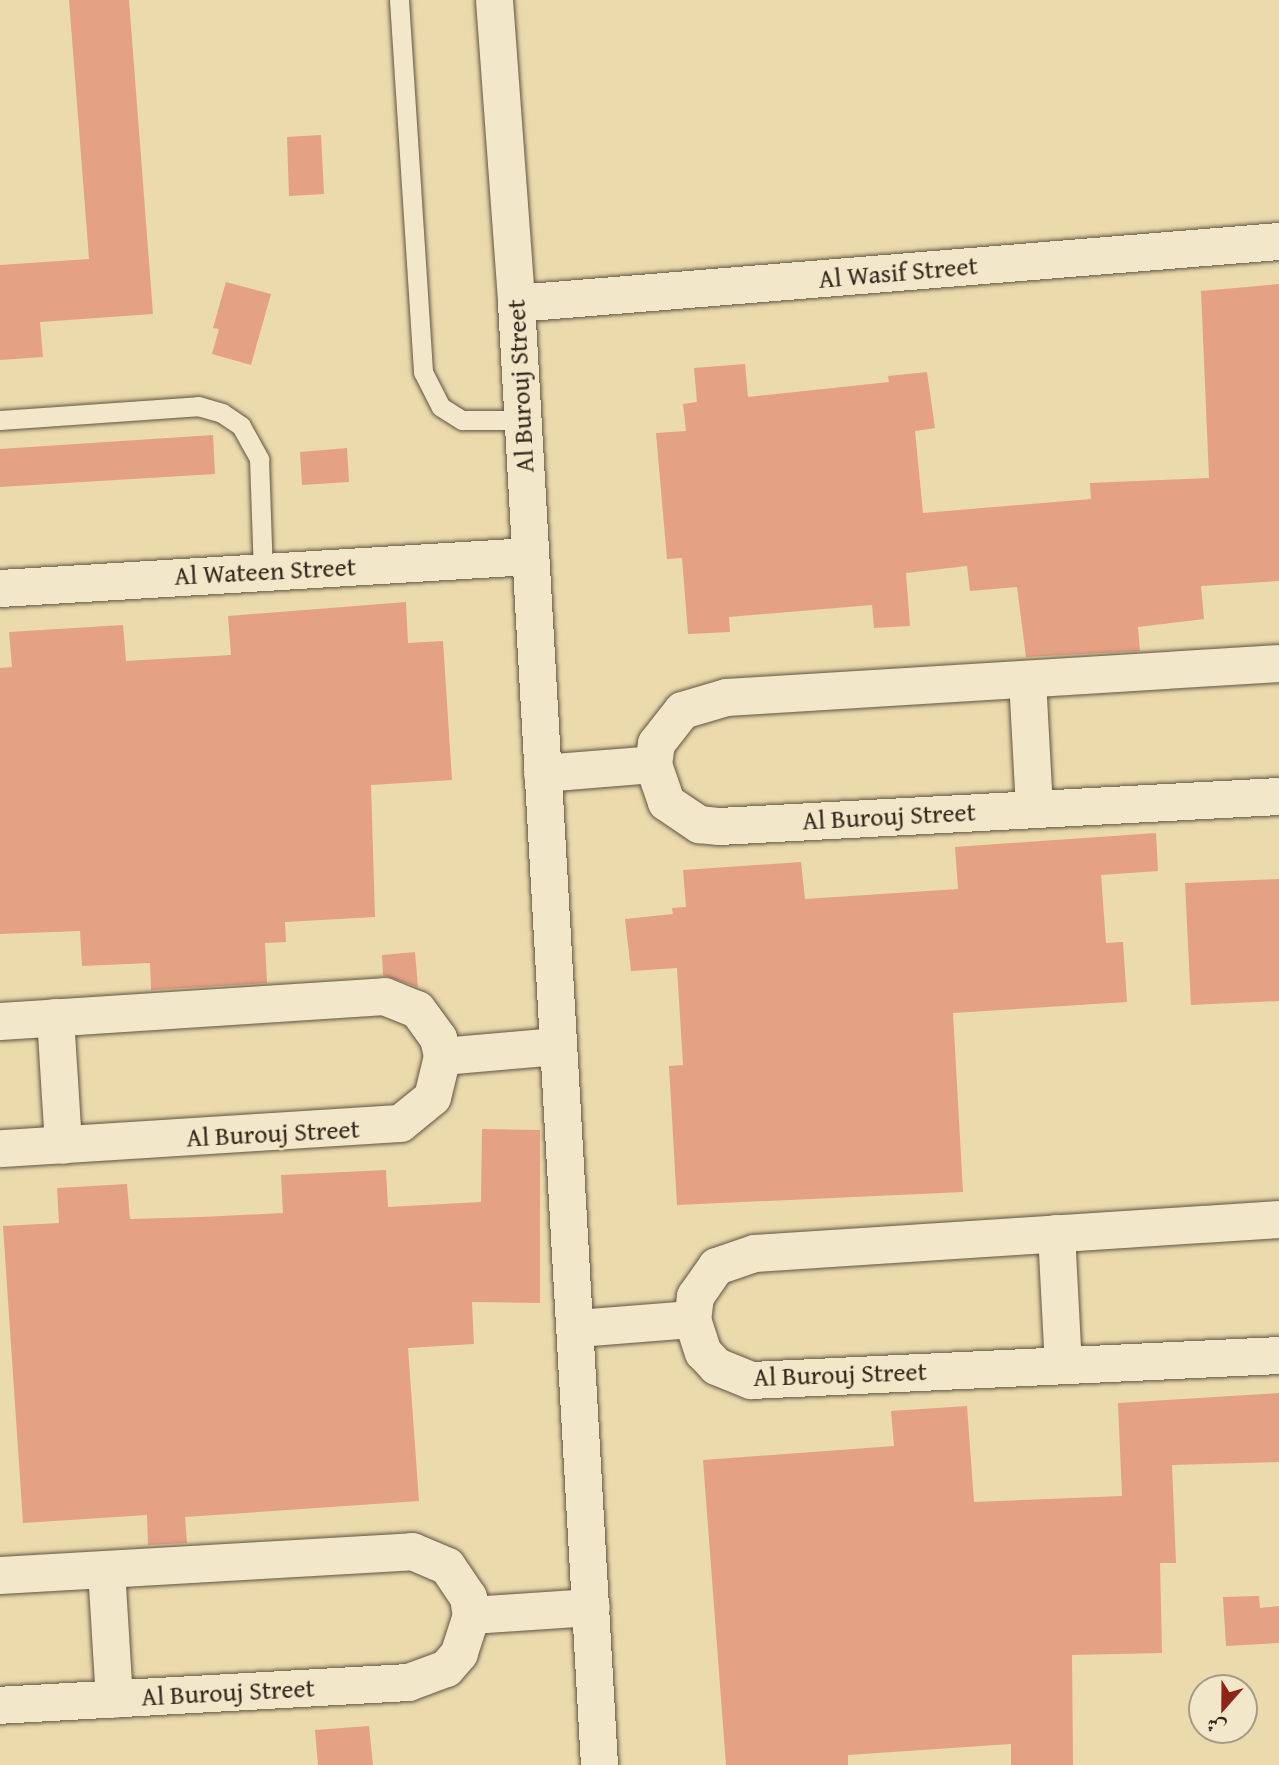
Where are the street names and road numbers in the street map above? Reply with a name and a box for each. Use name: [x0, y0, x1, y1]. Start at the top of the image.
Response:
street label: Al Wasif Street: [817, 250, 979, 294]
street label: Al Burouj Street: [500, 298, 540, 474]
street label: Al Wateen Street: [173, 551, 357, 591]
street label: Al Burouj Street: [801, 796, 977, 836]
street label: Al Burouj Street: [185, 1113, 361, 1153]
street label: Al Burouj Street: [753, 1355, 927, 1393]
street label: Al Burouj Street: [140, 1672, 316, 1712]

